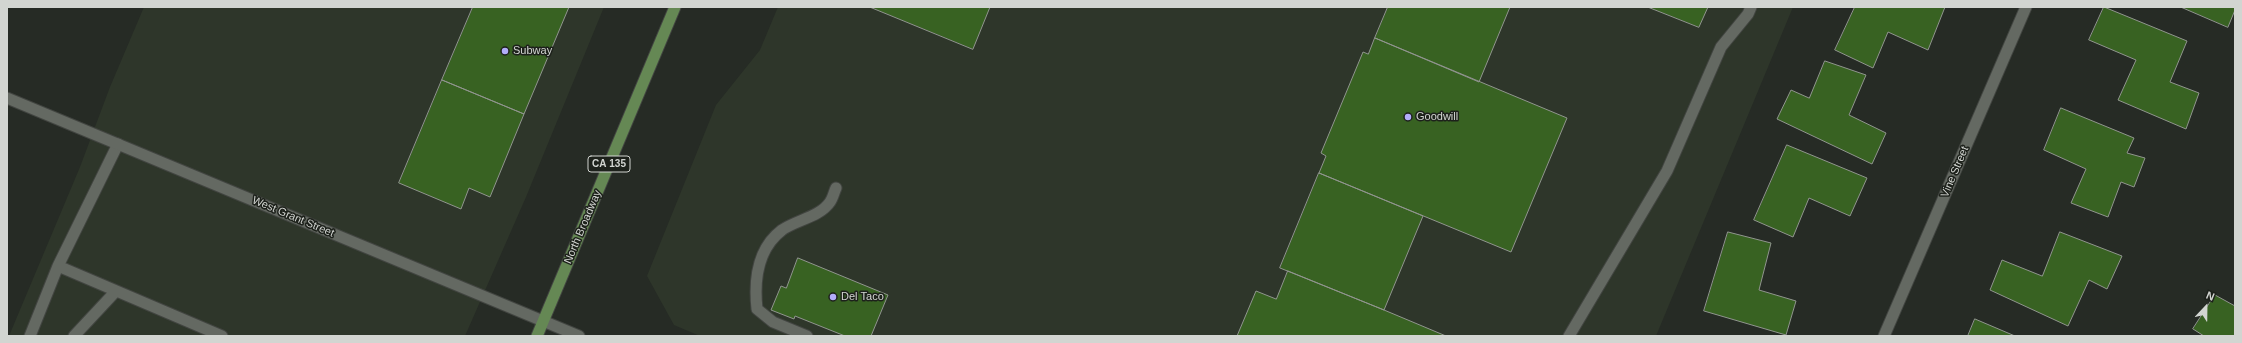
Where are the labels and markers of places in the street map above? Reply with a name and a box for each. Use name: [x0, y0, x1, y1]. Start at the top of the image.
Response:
place label: Subway: [513, 44, 552, 58]
marker: Subway: [500, 46, 510, 56]
place label: Goodwill: [1416, 110, 1458, 124]
marker: Goodwill: [1403, 112, 1413, 122]
place label: Del Taco: [841, 290, 884, 304]
marker: Del Taco: [828, 292, 838, 302]

